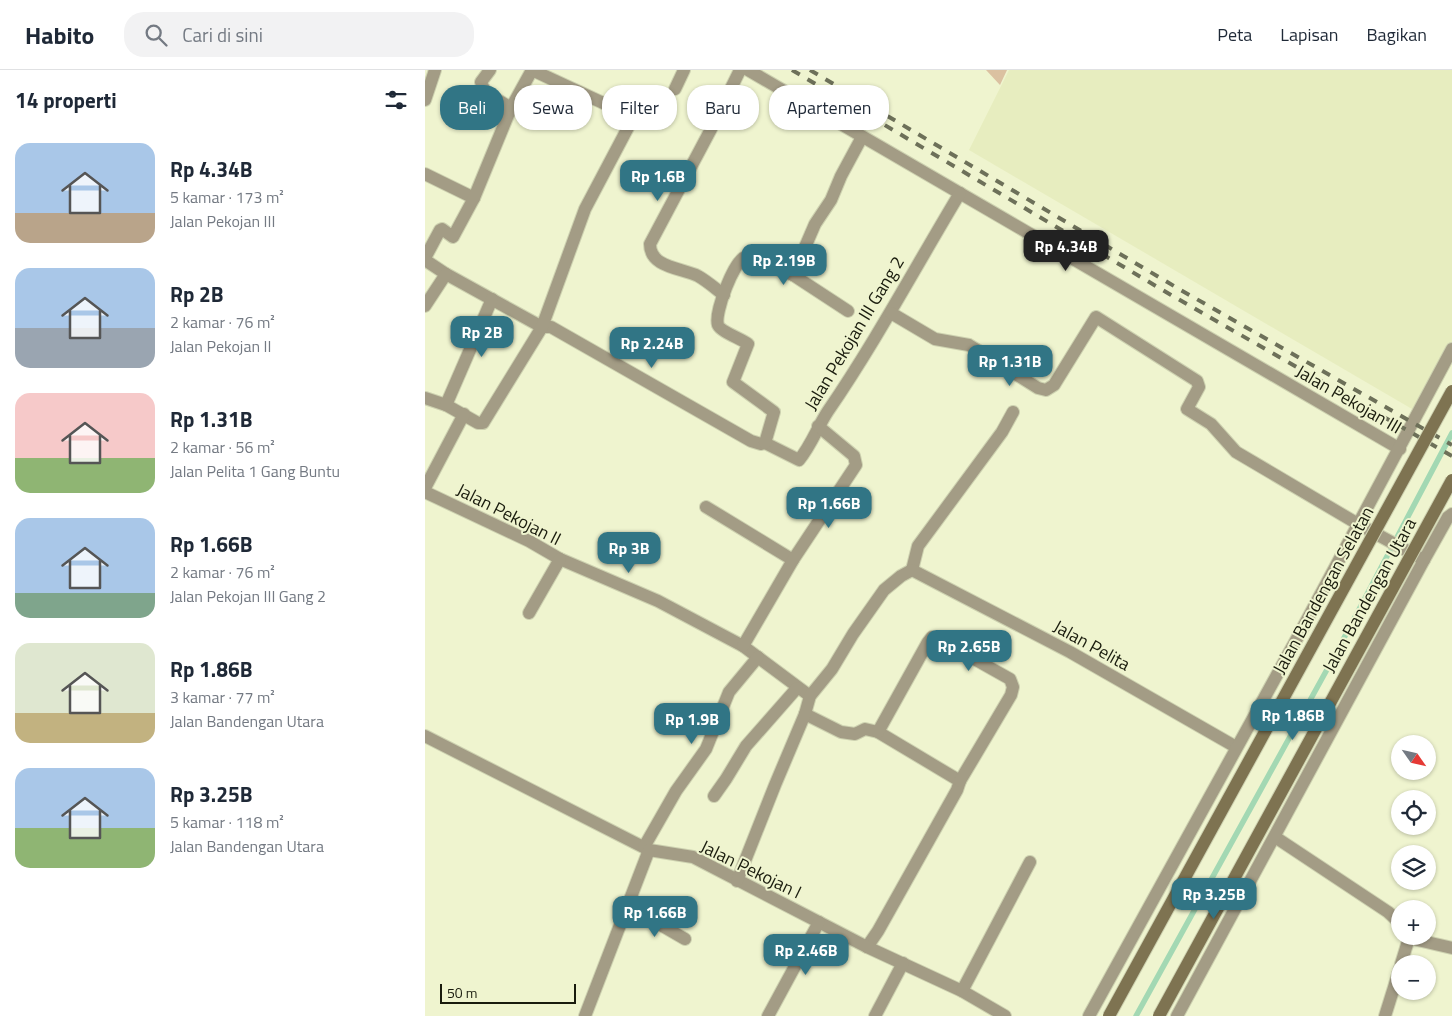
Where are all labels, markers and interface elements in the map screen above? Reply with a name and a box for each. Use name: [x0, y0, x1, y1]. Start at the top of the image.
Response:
search box: [124, 12, 474, 57]
text: Habito: [25, 17, 94, 53]
text: Cari di sini: [182, 20, 263, 49]
icon: search: [142, 21, 170, 49]
text: Peta: [1217, 21, 1252, 48]
text: Lapisan: [1280, 21, 1338, 48]
text: Bagikan: [1366, 21, 1427, 48]
text: 14 properti: [15, 84, 117, 116]
chip: Beli: [440, 85, 504, 130]
chip: Sewa: [514, 85, 592, 130]
chip: Filter: [602, 85, 677, 130]
chip: Baru: [687, 85, 759, 130]
chip: Apartemen: [769, 85, 889, 130]
icon: filters: [382, 86, 410, 114]
text: Rp 4.34B: [170, 153, 253, 185]
pin: Rp 1.6B: [612, 160, 704, 202]
icon: home: [55, 163, 115, 223]
text: Rp 1.6B: [631, 164, 685, 188]
text: 5 kamar · 173 m²: [170, 185, 284, 209]
text: Jalan Pekojan III: [170, 209, 275, 233]
pin: Rp 4.34B: [1014, 230, 1118, 272]
text: Rp 4.34B: [1035, 234, 1097, 258]
pin: Rp 2.19B: [732, 244, 836, 286]
text: Rp 2.19B: [753, 248, 815, 272]
street label: Jalan Pekojan III Gang 2: [797, 251, 911, 415]
text: Rp 2B: [170, 278, 224, 310]
icon: home: [55, 288, 115, 348]
text: 2 kamar · 76 m²: [170, 310, 275, 334]
pin: Rp 2B: [447, 316, 517, 358]
text: Rp 2B: [462, 320, 502, 344]
pin: Rp 2.24B: [600, 326, 704, 369]
text: Rp 2.24B: [621, 331, 683, 355]
text: Jalan Pekojan II: [170, 334, 271, 358]
pin: Rp 1.31B: [958, 344, 1062, 387]
text: Rp 1.31B: [979, 349, 1041, 373]
street label: Jalan Pekojan III: [1291, 358, 1407, 440]
text: Rp 1.31B: [170, 403, 253, 435]
icon: home: [55, 413, 115, 473]
text: 2 kamar · 56 m²: [170, 435, 275, 459]
text: Jalan Pelita 1 Gang Buntu: [170, 459, 340, 483]
street label: Jalan Pekojan II: [452, 476, 566, 552]
pin: Rp 1.66B: [777, 486, 881, 529]
text: Rp 1.66B: [798, 491, 860, 515]
street label: Jalan Bandengan Selatan: [1266, 501, 1380, 679]
street label: Jalan Bandengan Utara: [1315, 513, 1423, 677]
text: Rp 1.66B: [170, 528, 253, 560]
pin: Rp 3B: [594, 532, 664, 574]
text: Rp 3B: [609, 536, 649, 560]
icon: home: [55, 538, 115, 598]
text: 2 kamar · 76 m²: [170, 560, 275, 584]
text: Jalan Pekojan III Gang 2: [170, 584, 326, 608]
street label: Jalan Pelita: [1049, 613, 1135, 677]
pin: Rp 2.65B: [917, 630, 1021, 672]
text: Rp 2.65B: [938, 634, 1000, 658]
text: Rp 1.86B: [170, 653, 253, 685]
icon: home: [55, 663, 115, 723]
text: 3 kamar · 77 m²: [170, 685, 275, 709]
pin: Rp 1.86B: [1241, 698, 1345, 741]
pin: Rp 1.9B: [646, 702, 738, 745]
text: Rp 1.86B: [1262, 703, 1324, 727]
text: Rp 1.9B: [665, 707, 719, 731]
text: Jalan Bandengan Utara: [170, 709, 324, 733]
north arrow: [1391, 735, 1436, 780]
map controls: [1391, 735, 1436, 1000]
text: Rp 3.25B: [170, 778, 253, 810]
icon: home: [55, 788, 115, 848]
button: locate: [1391, 790, 1436, 835]
text: 5 kamar · 118 m²: [170, 810, 284, 834]
street label: Jalan Pekojan I: [696, 833, 806, 905]
text: Jalan Bandengan Utara: [170, 834, 324, 858]
button: layers: [1391, 845, 1436, 890]
pin: Rp 3.25B: [1162, 878, 1266, 920]
text: Rp 3.25B: [1183, 882, 1245, 906]
pin: Rp 1.66B: [603, 896, 707, 938]
text: Rp 1.66B: [624, 900, 686, 924]
button: +: [1391, 900, 1436, 945]
pin: Rp 2.46B: [754, 934, 858, 976]
text: Rp 2.46B: [775, 938, 837, 962]
button: −: [1391, 955, 1436, 1000]
scale bar: [440, 981, 576, 1004]
text: 50 m: [447, 982, 477, 1003]

